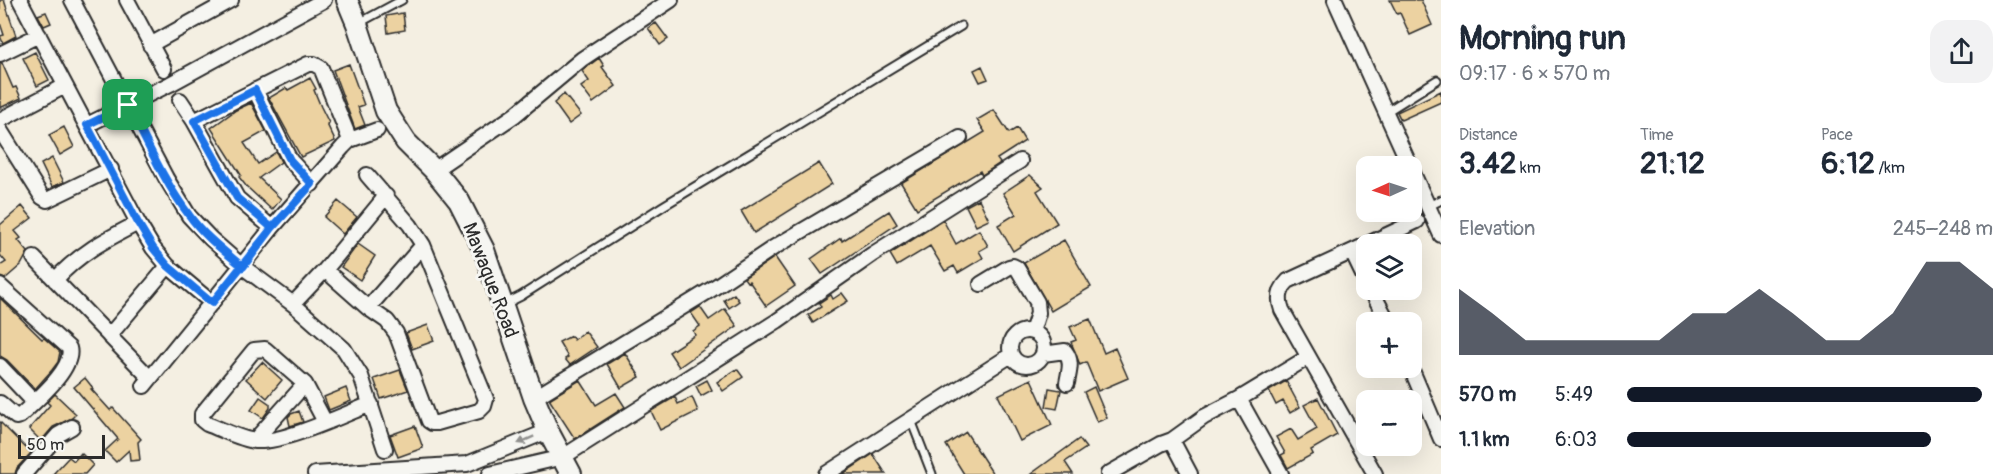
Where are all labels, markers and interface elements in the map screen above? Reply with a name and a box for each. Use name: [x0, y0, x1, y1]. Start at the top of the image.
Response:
text: Morning run: [1459, 18, 1626, 59]
button: share: [1930, 20, 1993, 83]
text: 09:17 · 6 × 570 m: [1459, 61, 1610, 86]
pin: [102, 79, 153, 130]
icon: arrive: [111, 88, 144, 121]
text: Distance: [1459, 125, 1518, 145]
text: Time: [1640, 125, 1673, 145]
text: Pace: [1821, 125, 1853, 145]
text: 3.42: [1459, 145, 1516, 182]
text: 21:12: [1640, 145, 1705, 182]
text: 6:12: [1821, 145, 1875, 182]
north arrow: [1356, 156, 1422, 222]
map controls: [1356, 156, 1422, 456]
text: km: [1516, 158, 1541, 178]
text: /km: [1875, 158, 1905, 178]
text: Elevation: [1459, 216, 1535, 241]
text: 245–248 m: [1893, 216, 1993, 241]
street label: Mawaque Road: [457, 219, 524, 341]
button: layers: [1356, 234, 1422, 300]
button: +: [1356, 312, 1422, 378]
text: 570 m: [1459, 382, 1516, 407]
text: 5:49: [1555, 382, 1593, 407]
button: −: [1356, 390, 1422, 456]
text: 1.1 km: [1459, 427, 1509, 452]
text: 6:03: [1555, 427, 1597, 452]
scale bar: [18, 432, 105, 460]
text: 50 m: [27, 435, 64, 455]
one-way arrow: [517, 436, 535, 446]

